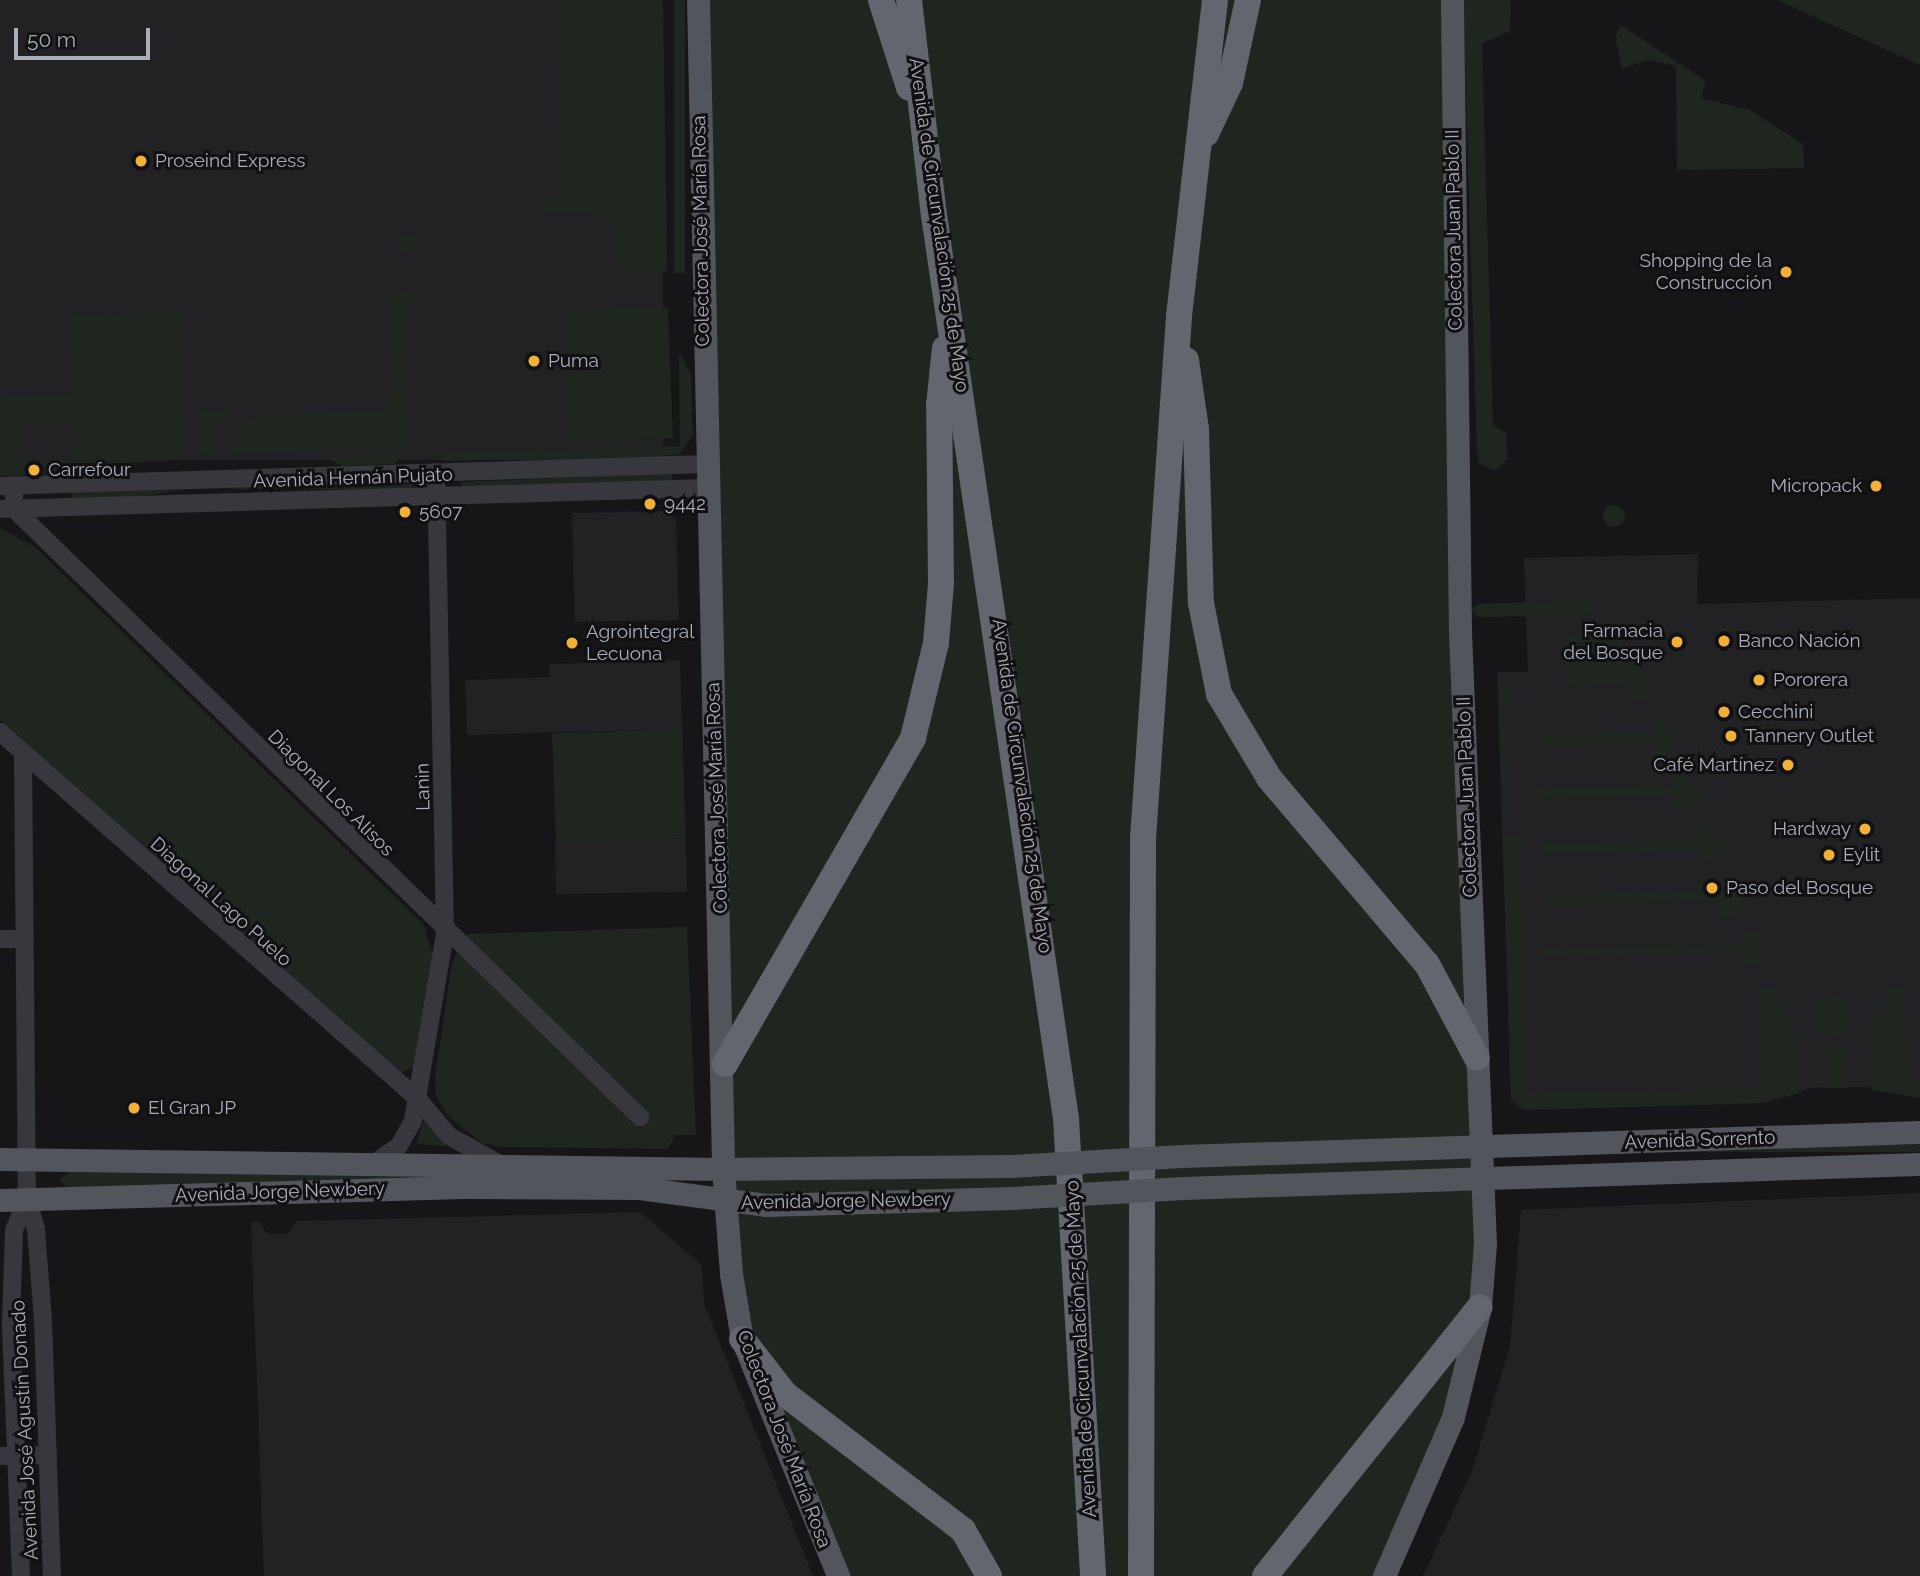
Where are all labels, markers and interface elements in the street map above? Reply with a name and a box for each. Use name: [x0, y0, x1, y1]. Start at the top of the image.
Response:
scale bar: [18, 14, 154, 58]
text: 50 m: [27, 27, 76, 52]
street label: Avenida de Circunvalación 25 de Mayo: [904, 56, 974, 394]
street label: Colectora José María Rosa: [688, 115, 714, 347]
street label: Colectora Juan Pablo II: [1441, 129, 1467, 331]
place label: Proseind Express: [155, 150, 305, 172]
marker: Proseind Express: [133, 153, 149, 169]
place label: Shopping de la Construcción: [1639, 250, 1772, 294]
marker: Shopping de la Construcción: [1778, 264, 1794, 280]
place label: Puma: [548, 350, 599, 372]
marker: Puma: [526, 353, 542, 369]
place label: Carrefour: [48, 459, 131, 481]
marker: Carrefour: [26, 462, 42, 478]
street label: Avenida Hernán Pujato: [253, 463, 453, 493]
place label: Micropack: [1771, 475, 1862, 497]
marker: Micropack: [1868, 478, 1884, 494]
place label: 9442: [664, 493, 706, 515]
marker: 9442: [642, 496, 658, 512]
place label: 5607: [419, 501, 462, 523]
marker: 5607: [397, 504, 413, 520]
street label: Avenida de Circunvalación 25 de Mayo: [987, 617, 1057, 955]
place label: Farmacia del Bosque: [1563, 620, 1663, 664]
place label: Agrointegral Lecuona: [586, 621, 694, 665]
place label: Banco Nación: [1738, 630, 1860, 652]
marker: Banco Nación: [1716, 633, 1732, 649]
marker: Farmacia del Bosque: [1669, 634, 1685, 650]
marker: Agrointegral Lecuona: [564, 635, 580, 651]
place label: Pororera: [1773, 669, 1848, 691]
marker: Pororera: [1751, 672, 1767, 688]
street label: Colectora José María Rosa: [702, 682, 732, 914]
street label: Colectora Juan Pablo II: [1452, 696, 1482, 898]
place label: Cecchini: [1738, 701, 1813, 723]
marker: Cecchini: [1716, 704, 1732, 720]
street label: Diagonal Los Alisos: [263, 725, 399, 861]
place label: Tannery Outlet: [1745, 725, 1875, 747]
marker: Tannery Outlet: [1723, 728, 1739, 744]
place label: Café Martínez: [1653, 754, 1774, 776]
marker: Café Martínez: [1780, 757, 1796, 773]
street label: Lanin: [411, 763, 435, 811]
place label: Hardway: [1773, 818, 1851, 840]
marker: Hardway: [1857, 821, 1873, 837]
street label: Diagonal Lago Puelo: [146, 832, 296, 972]
place label: Eylit: [1843, 844, 1880, 866]
marker: Eylit: [1821, 847, 1837, 863]
place label: Paso del Bosque: [1726, 877, 1874, 899]
marker: Paso del Bosque: [1704, 880, 1720, 896]
place label: El Gran JP: [148, 1097, 237, 1119]
marker: El Gran JP: [126, 1100, 142, 1116]
street label: Avenida Sorrento: [1624, 1126, 1776, 1154]
street label: Avenida Jorge Newbery: [174, 1177, 386, 1207]
street label: Avenida de Circunvalación 25 de Mayo: [1061, 1180, 1101, 1518]
street label: Avenida Jorge Newbery: [741, 1188, 951, 1214]
street label: Avenida José Agustín Donado: [7, 1299, 43, 1561]
street label: Colectora José María Rosa: [732, 1327, 836, 1551]

